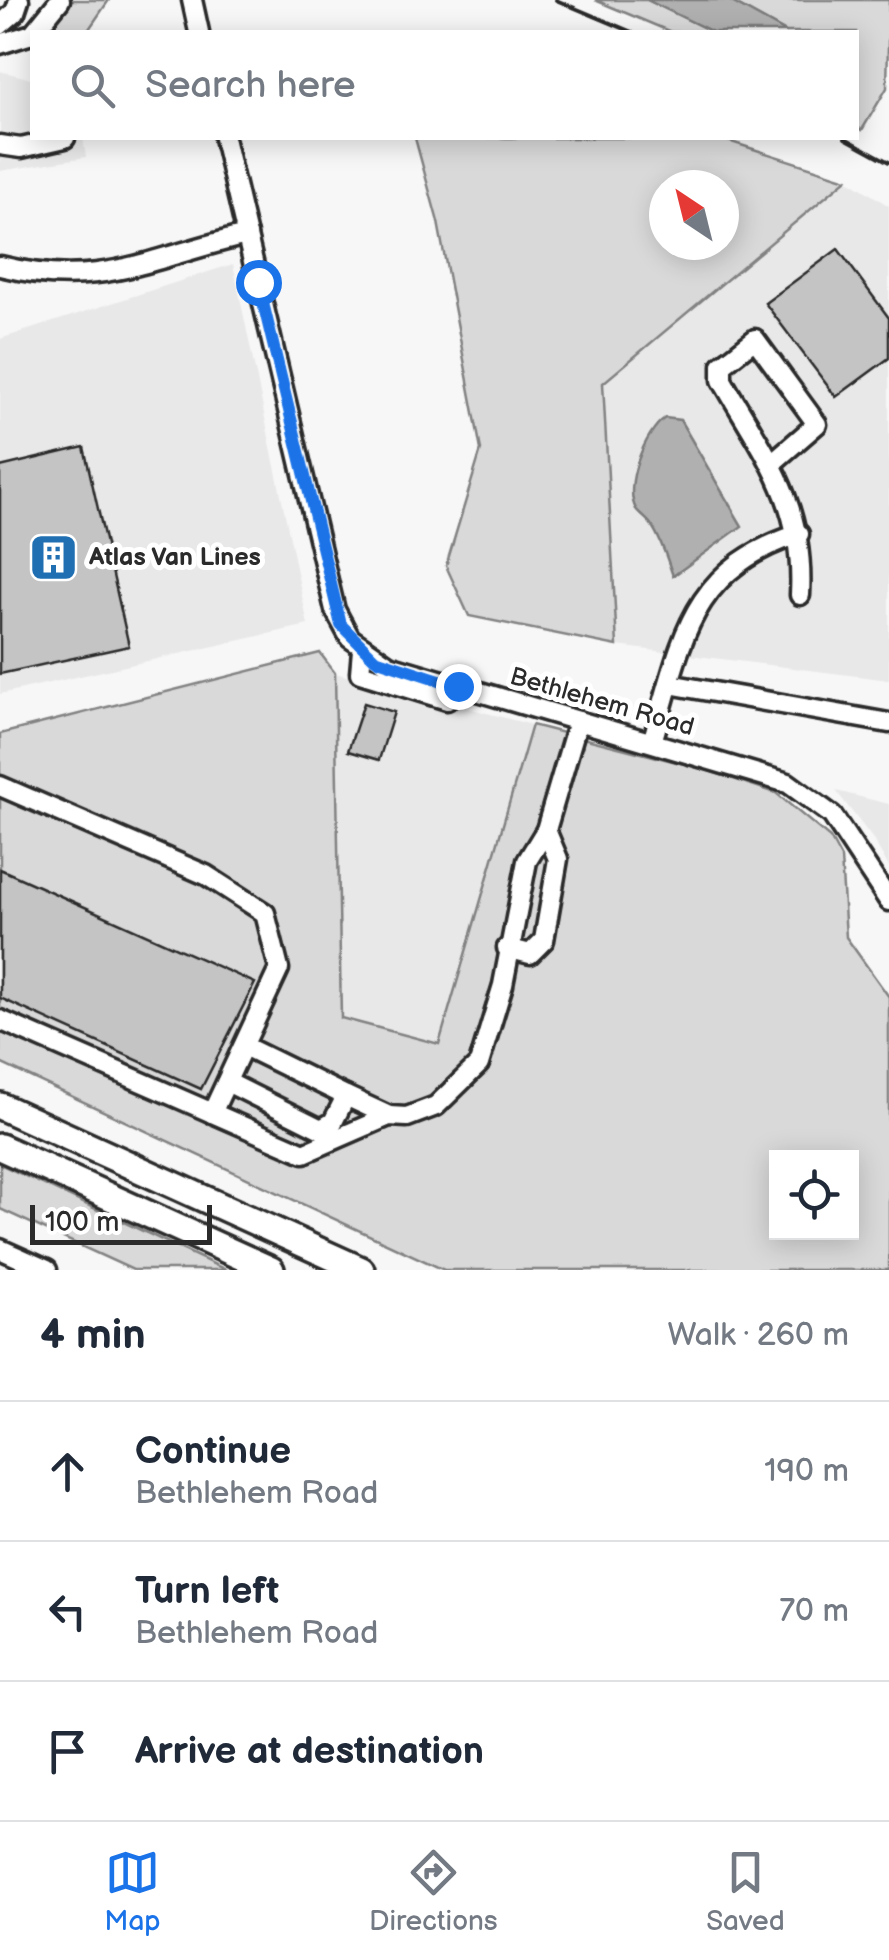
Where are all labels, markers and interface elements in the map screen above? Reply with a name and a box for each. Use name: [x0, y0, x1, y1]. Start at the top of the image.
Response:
search box: [30, 30, 859, 140]
icon: search: [65, 58, 120, 113]
text: Search here: [145, 63, 356, 108]
north arrow: [649, 170, 739, 260]
route start: [236, 260, 282, 306]
building icon: Atlas Van Lines: [28, 531, 80, 583]
place label: Atlas Van Lines: [88, 542, 261, 573]
street label: Bethlehem Road: [506, 661, 698, 743]
route end: [436, 664, 482, 710]
map controls: [769, 1150, 859, 1240]
button: locate: [769, 1150, 859, 1240]
scale bar: [30, 1200, 212, 1244]
text: 100 m: [45, 1206, 119, 1239]
text: 4 min: [40, 1310, 146, 1361]
text: Walk · 260 m: [667, 1316, 849, 1355]
text: Continue: [135, 1429, 291, 1474]
icon: ahead: [40, 1444, 95, 1499]
text: 190 m: [764, 1452, 849, 1491]
text: Bethlehem Road: [135, 1474, 378, 1513]
text: Turn left: [135, 1569, 279, 1614]
icon: left: [40, 1584, 95, 1639]
text: 70 m: [779, 1592, 849, 1631]
text: Bethlehem Road: [135, 1614, 378, 1653]
icon: arrive: [40, 1724, 95, 1779]
text: Arrive at destination: [135, 1729, 484, 1774]
tab: Map: [104, 1845, 161, 1938]
tab: Directions: [369, 1845, 498, 1938]
tab: Saved: [706, 1845, 785, 1938]

